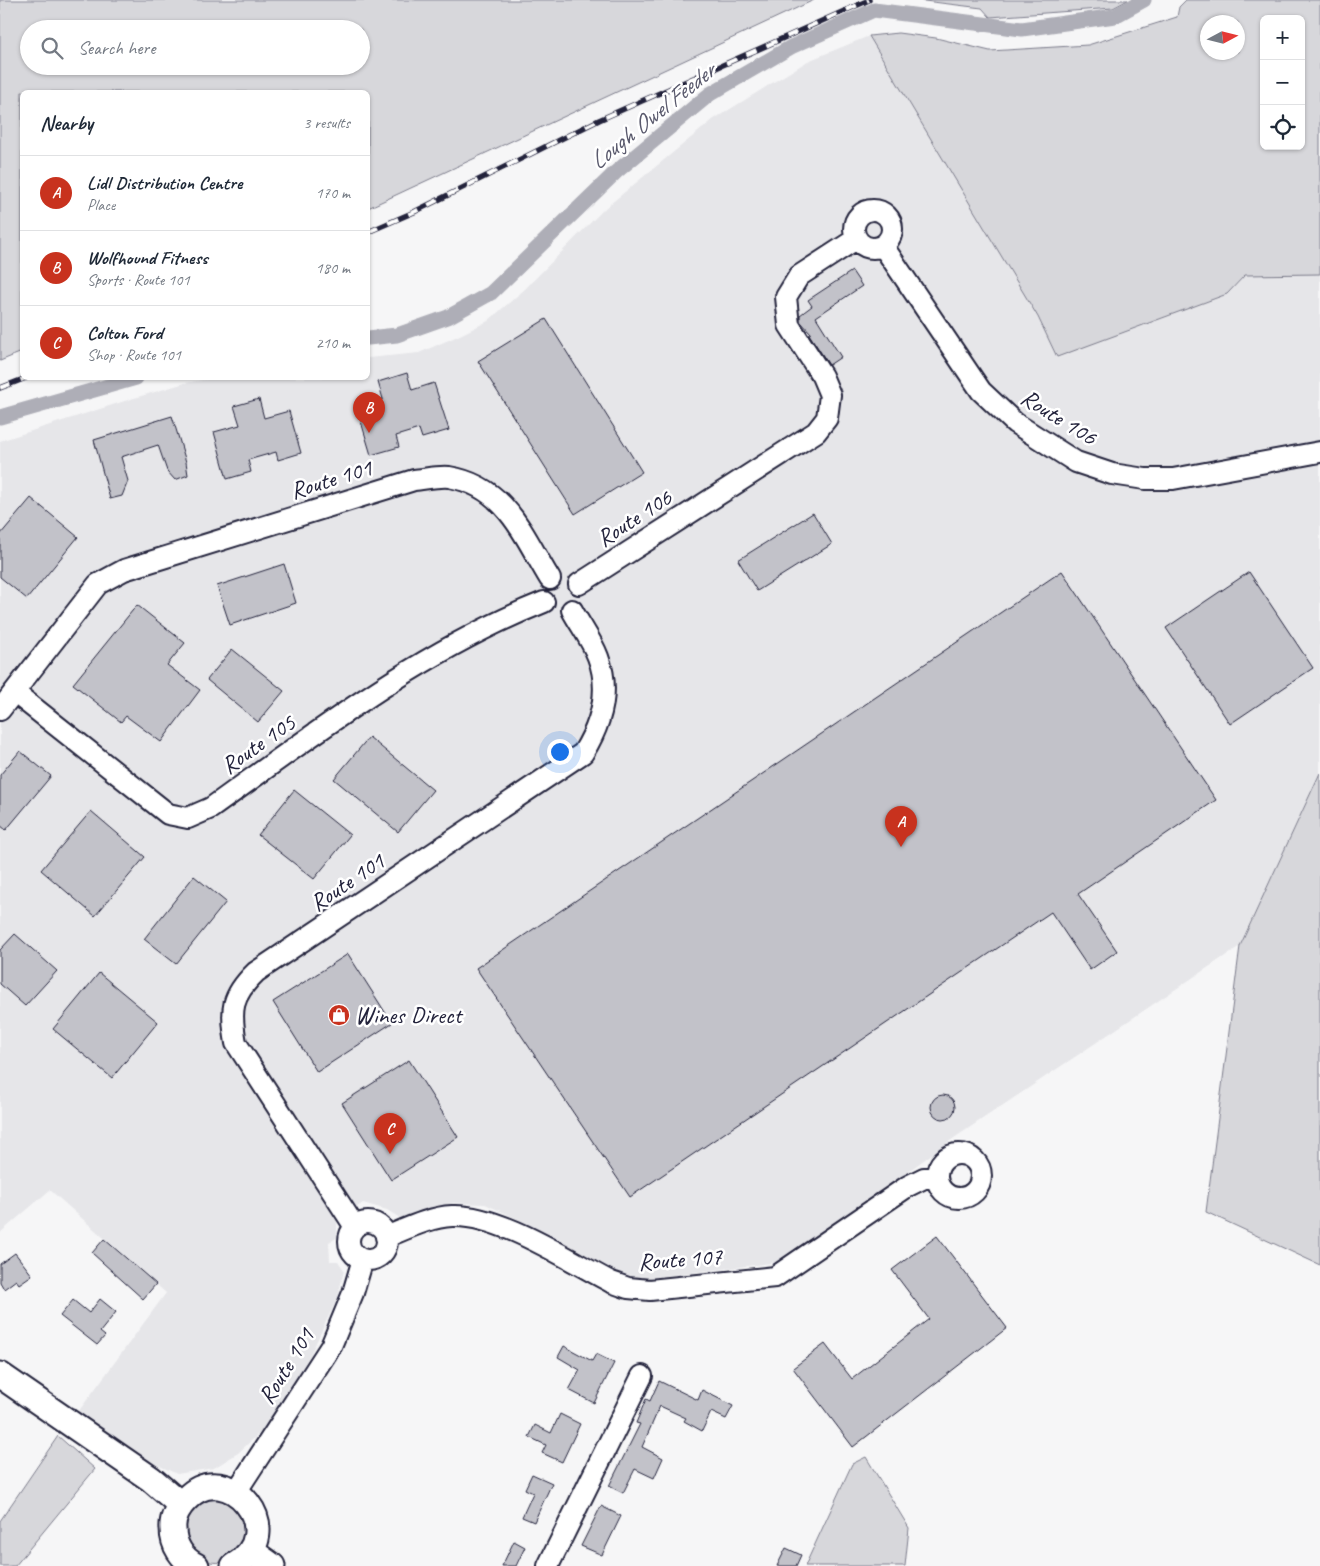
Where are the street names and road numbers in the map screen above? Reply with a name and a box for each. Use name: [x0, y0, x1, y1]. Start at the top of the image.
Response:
street label: Route 106: [1015, 382, 1104, 453]
street label: Route 101: [286, 452, 377, 506]
street label: Route 106: [591, 482, 678, 553]
street label: Route 105: [215, 707, 302, 780]
street label: Route 101: [304, 845, 391, 918]
street label: Route 107: [637, 1241, 724, 1277]
street label: Route 101: [251, 1321, 322, 1410]

